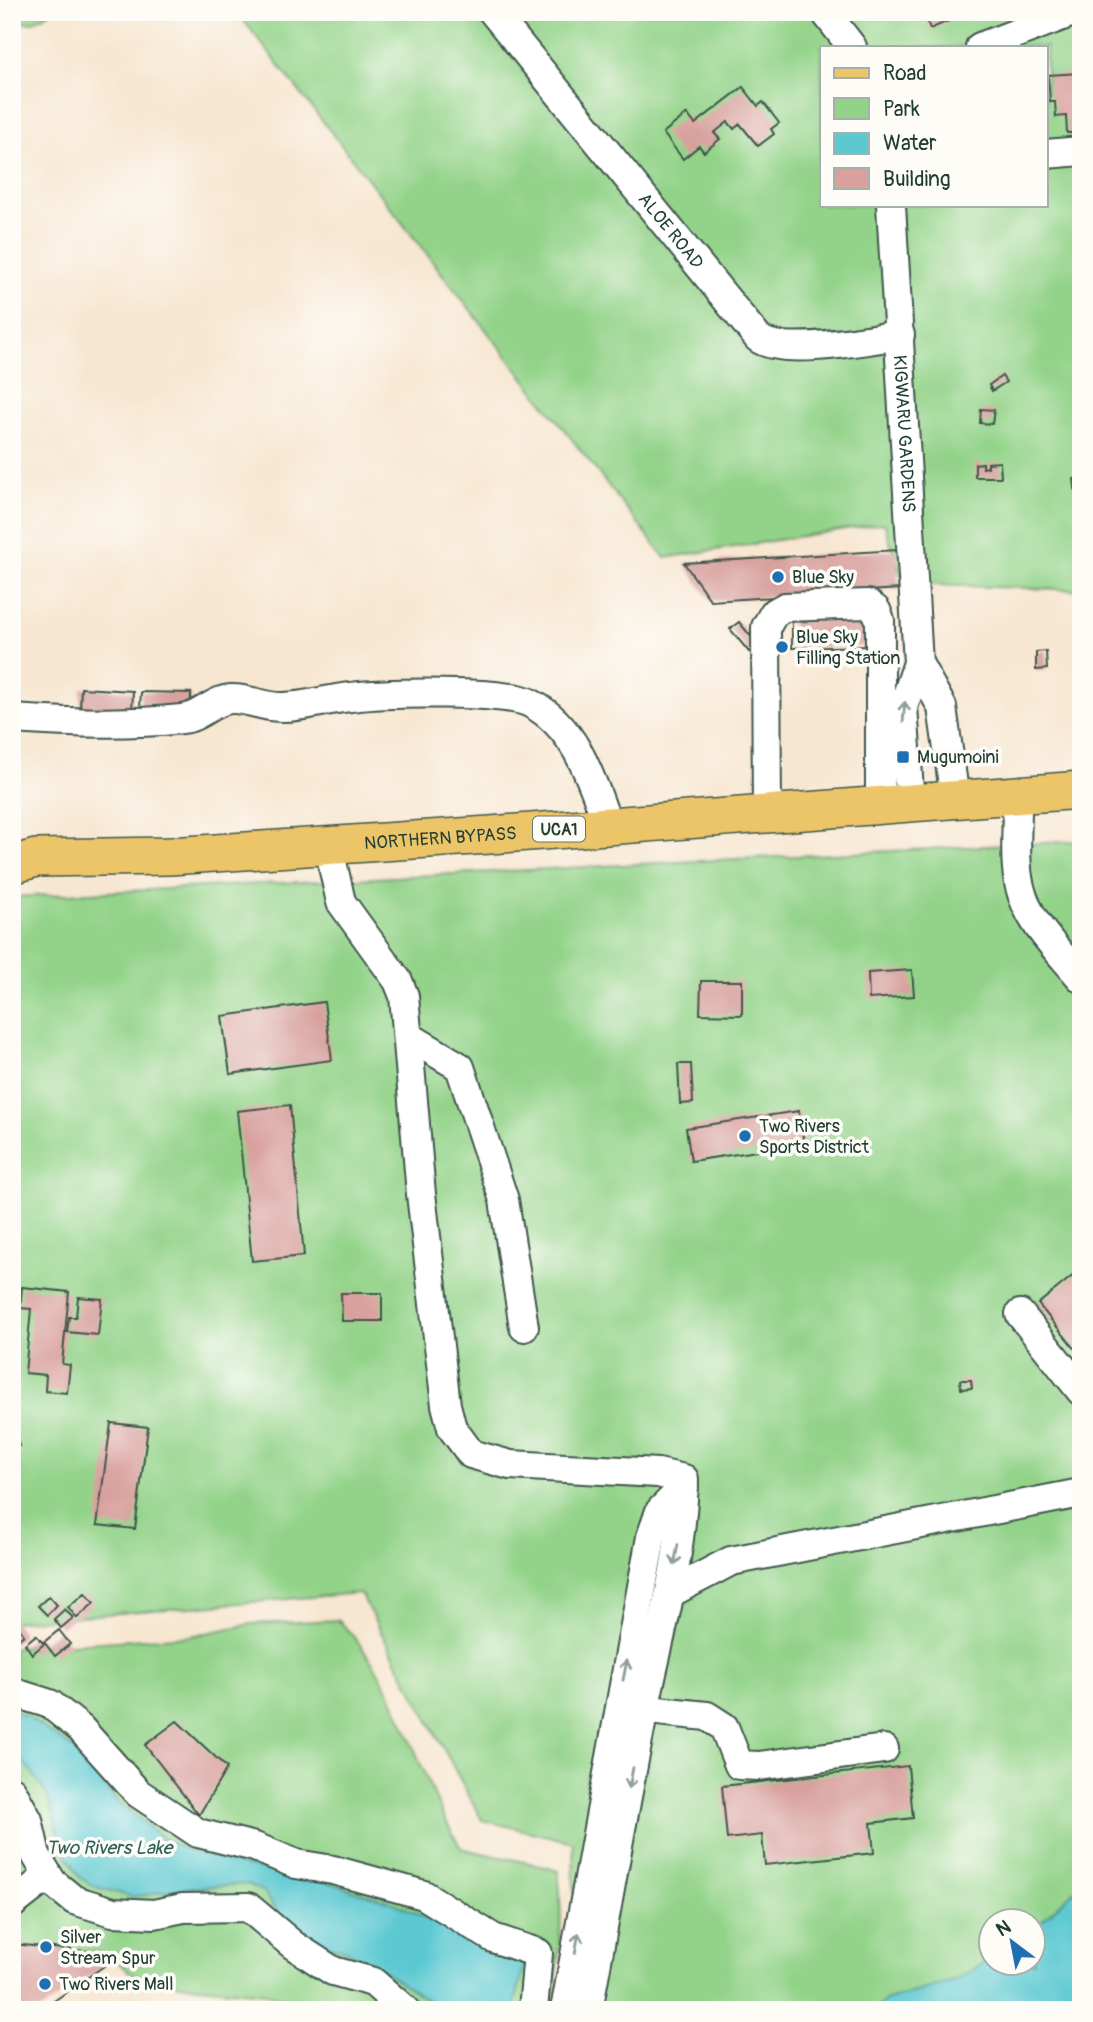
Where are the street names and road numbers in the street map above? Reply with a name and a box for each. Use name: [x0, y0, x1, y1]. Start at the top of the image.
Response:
street label: ALOE ROAD: [633, 188, 708, 274]
street label: KIGWARU GARDENS: [888, 354, 920, 513]
road number: UCA1: [533, 816, 585, 842]
street label: NORTHERN BYPASS: [364, 822, 517, 855]

